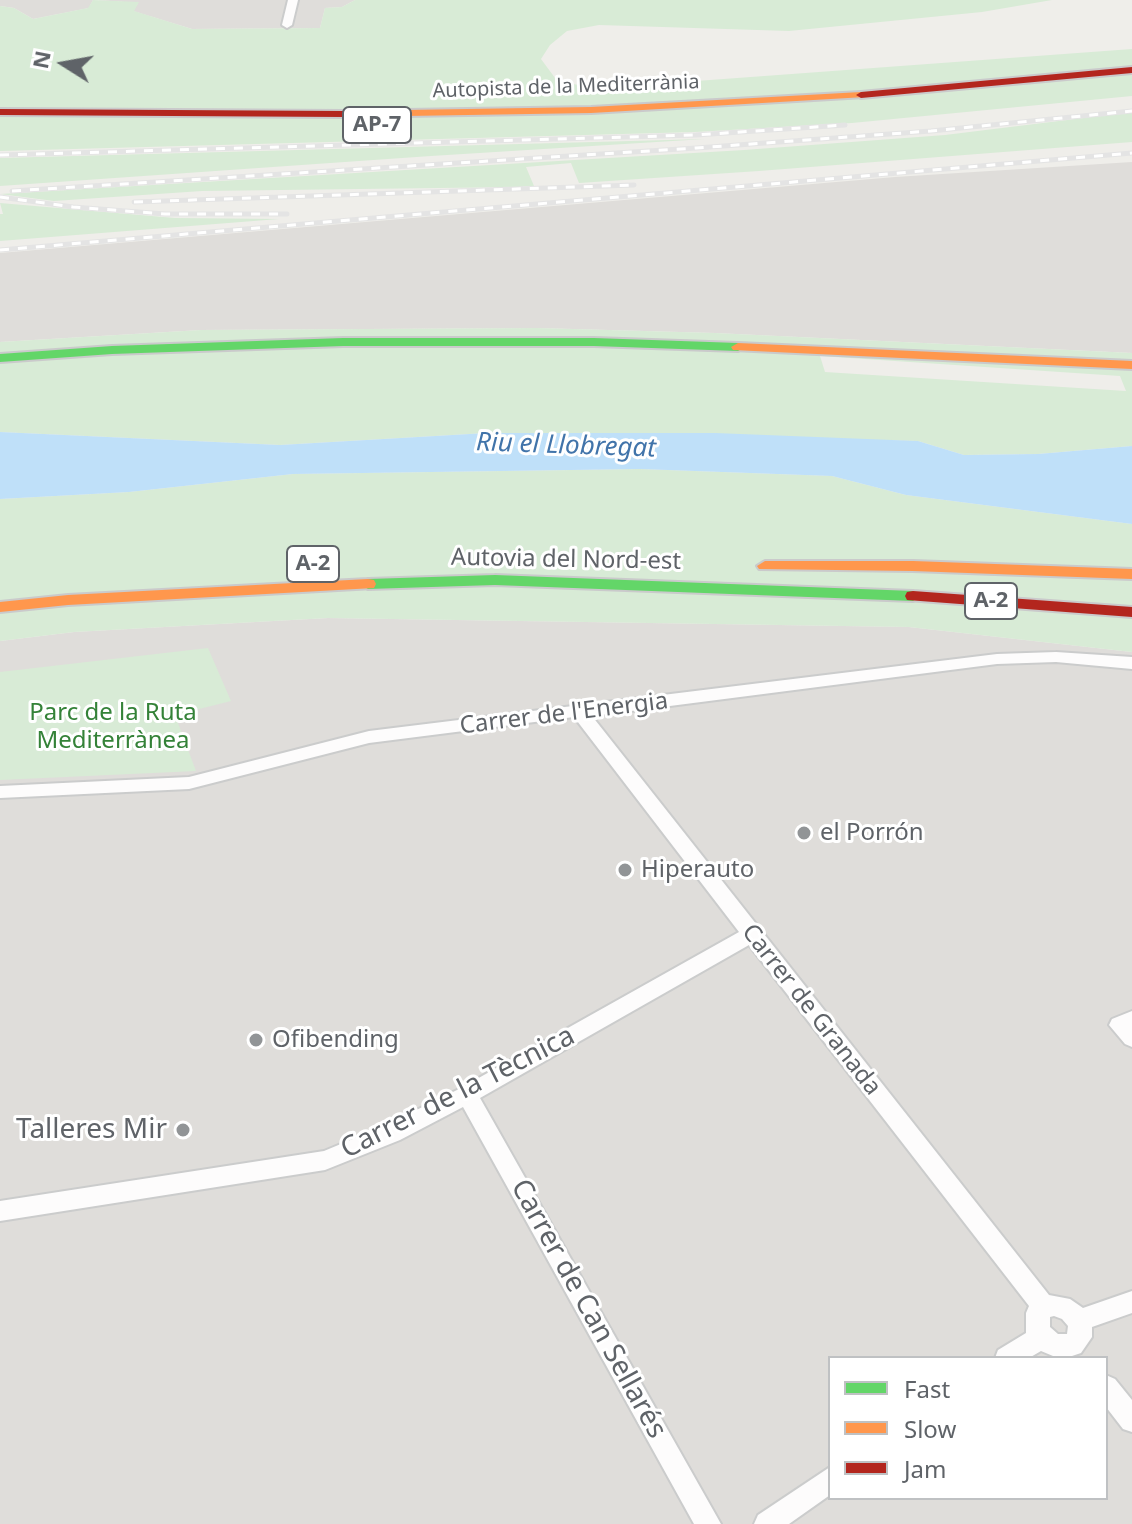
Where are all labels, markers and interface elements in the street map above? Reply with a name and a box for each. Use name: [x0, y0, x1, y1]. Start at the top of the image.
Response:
north arrow: [24, 24, 104, 104]
text: N: [24, 48, 57, 71]
street label: Autopista de la Mediterrània: [432, 70, 700, 104]
road number: AP-7: [343, 107, 411, 143]
water label: Riu el Llobregat: [476, 427, 656, 465]
street label: Autovia del Nord-est: [451, 544, 681, 576]
road number: A-2: [287, 546, 339, 582]
road number: A-2: [965, 583, 1017, 619]
street label: Carrer de l'Energia: [458, 687, 670, 741]
park label: Parc de la Ruta Mediterrànea: [29, 699, 197, 755]
place label: el Porrón: [820, 819, 924, 847]
marker: el Porrón: [795, 824, 813, 842]
place label: Hiperauto: [641, 856, 754, 884]
marker: Hiperauto: [616, 861, 634, 879]
street label: Carrer de Granada: [735, 919, 887, 1101]
street label: Carrer de la Tècnica: [336, 1020, 580, 1166]
place label: Ofibending: [272, 1026, 399, 1054]
marker: Ofibending: [247, 1031, 265, 1049]
place label: Talleres Mir: [16, 1113, 167, 1147]
marker: Talleres Mir: [174, 1121, 192, 1139]
street label: Carrer de Can Sellarés: [503, 1174, 673, 1444]
legend: [828, 1356, 1108, 1500]
text: Fast: [904, 1372, 950, 1405]
text: Slow: [904, 1412, 956, 1445]
text: Jam: [904, 1452, 946, 1485]

